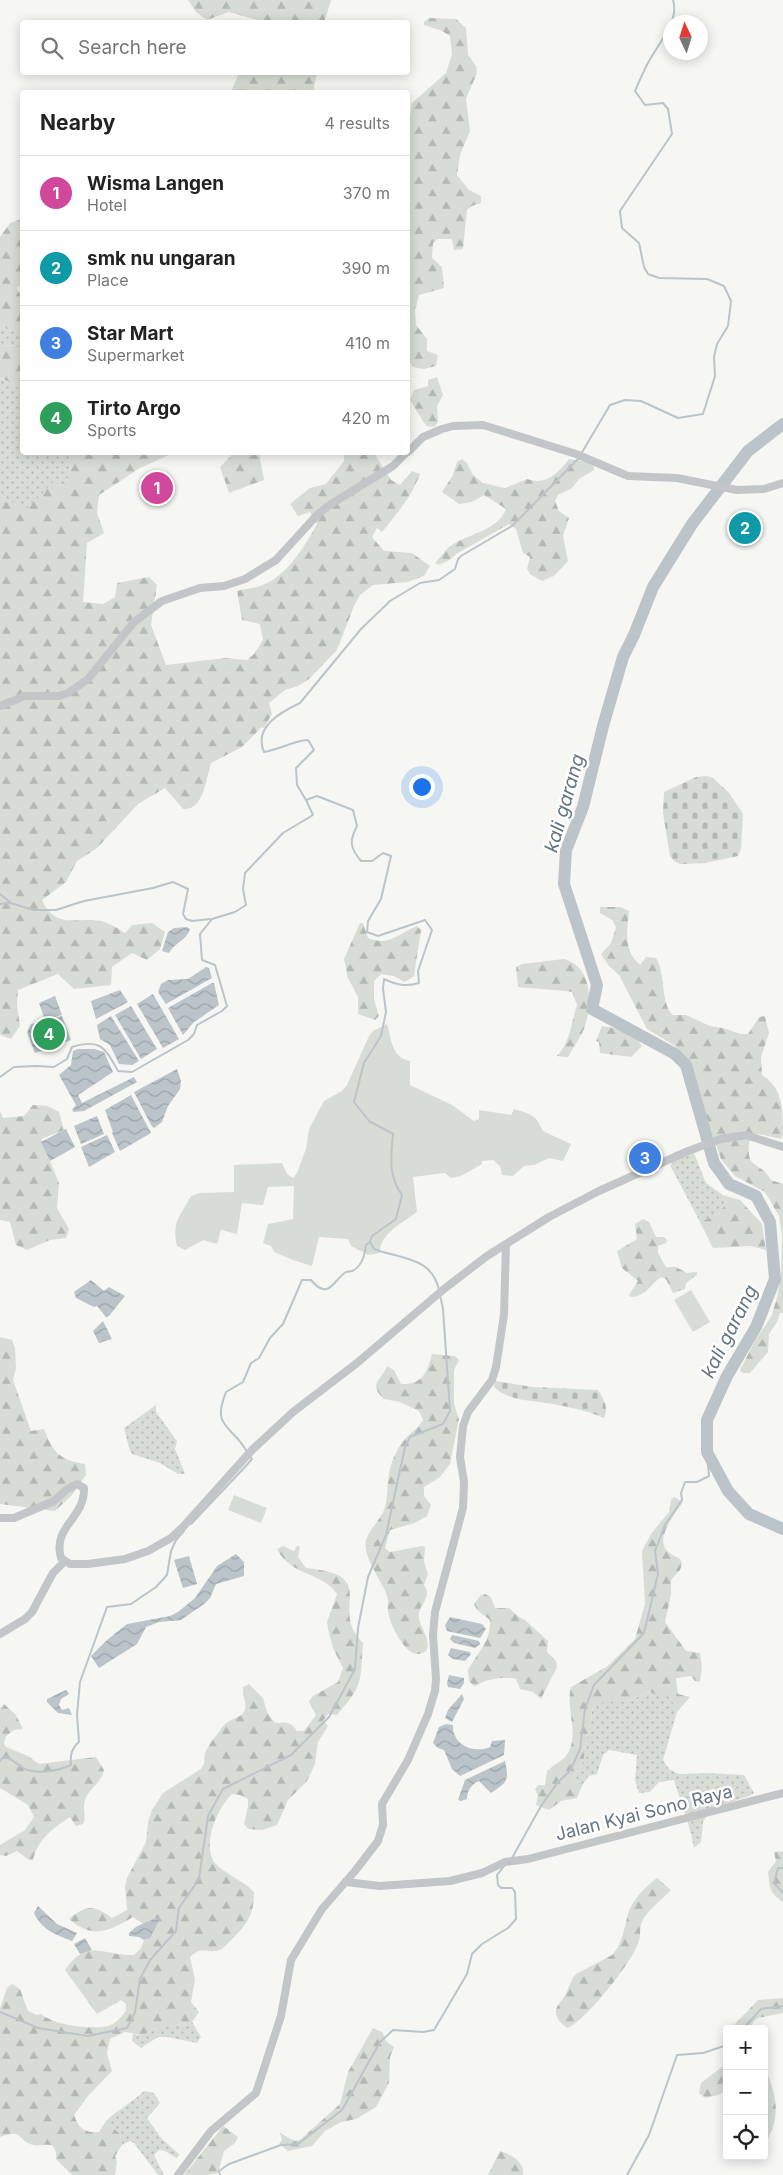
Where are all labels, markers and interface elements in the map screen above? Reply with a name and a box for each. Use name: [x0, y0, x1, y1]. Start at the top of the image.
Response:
north arrow: [663, 15, 708, 60]
search box: [20, 20, 410, 75]
icon: search: [38, 34, 66, 62]
text: Search here: [78, 36, 187, 59]
text: Nearby: [40, 110, 115, 135]
text: 4 results: [325, 113, 390, 133]
text: Wisma Langen: [87, 172, 224, 195]
text: 1: [53, 183, 59, 203]
text: 370 m: [343, 183, 390, 203]
text: Hotel: [87, 195, 127, 215]
text: smk nu ungaran: [87, 247, 236, 270]
text: 2: [51, 258, 61, 278]
text: 390 m: [342, 258, 390, 278]
text: Place: [87, 270, 129, 290]
text: Star Mart: [87, 322, 174, 345]
text: 3: [51, 333, 61, 353]
text: 410 m: [345, 333, 390, 353]
text: Supermarket: [87, 345, 184, 365]
text: Tirto Argo: [87, 397, 181, 420]
text: 4: [51, 408, 61, 428]
text: 420 m: [341, 408, 390, 428]
text: Sports: [87, 420, 136, 440]
pin: 1: [141, 469, 173, 507]
pin: 2: [729, 509, 761, 547]
water label: kali garang: [540, 751, 590, 855]
your location: [409, 774, 435, 800]
pin: 4: [33, 1015, 65, 1053]
pin: 3: [629, 1139, 661, 1177]
water label: kali garang: [696, 1281, 763, 1381]
street label: Jalan Kyai Sono Raya: [553, 1780, 735, 1845]
map controls: [723, 2025, 768, 2160]
button: +: [723, 2025, 768, 2070]
button: −: [723, 2070, 768, 2115]
button: locate: [723, 2115, 768, 2160]

